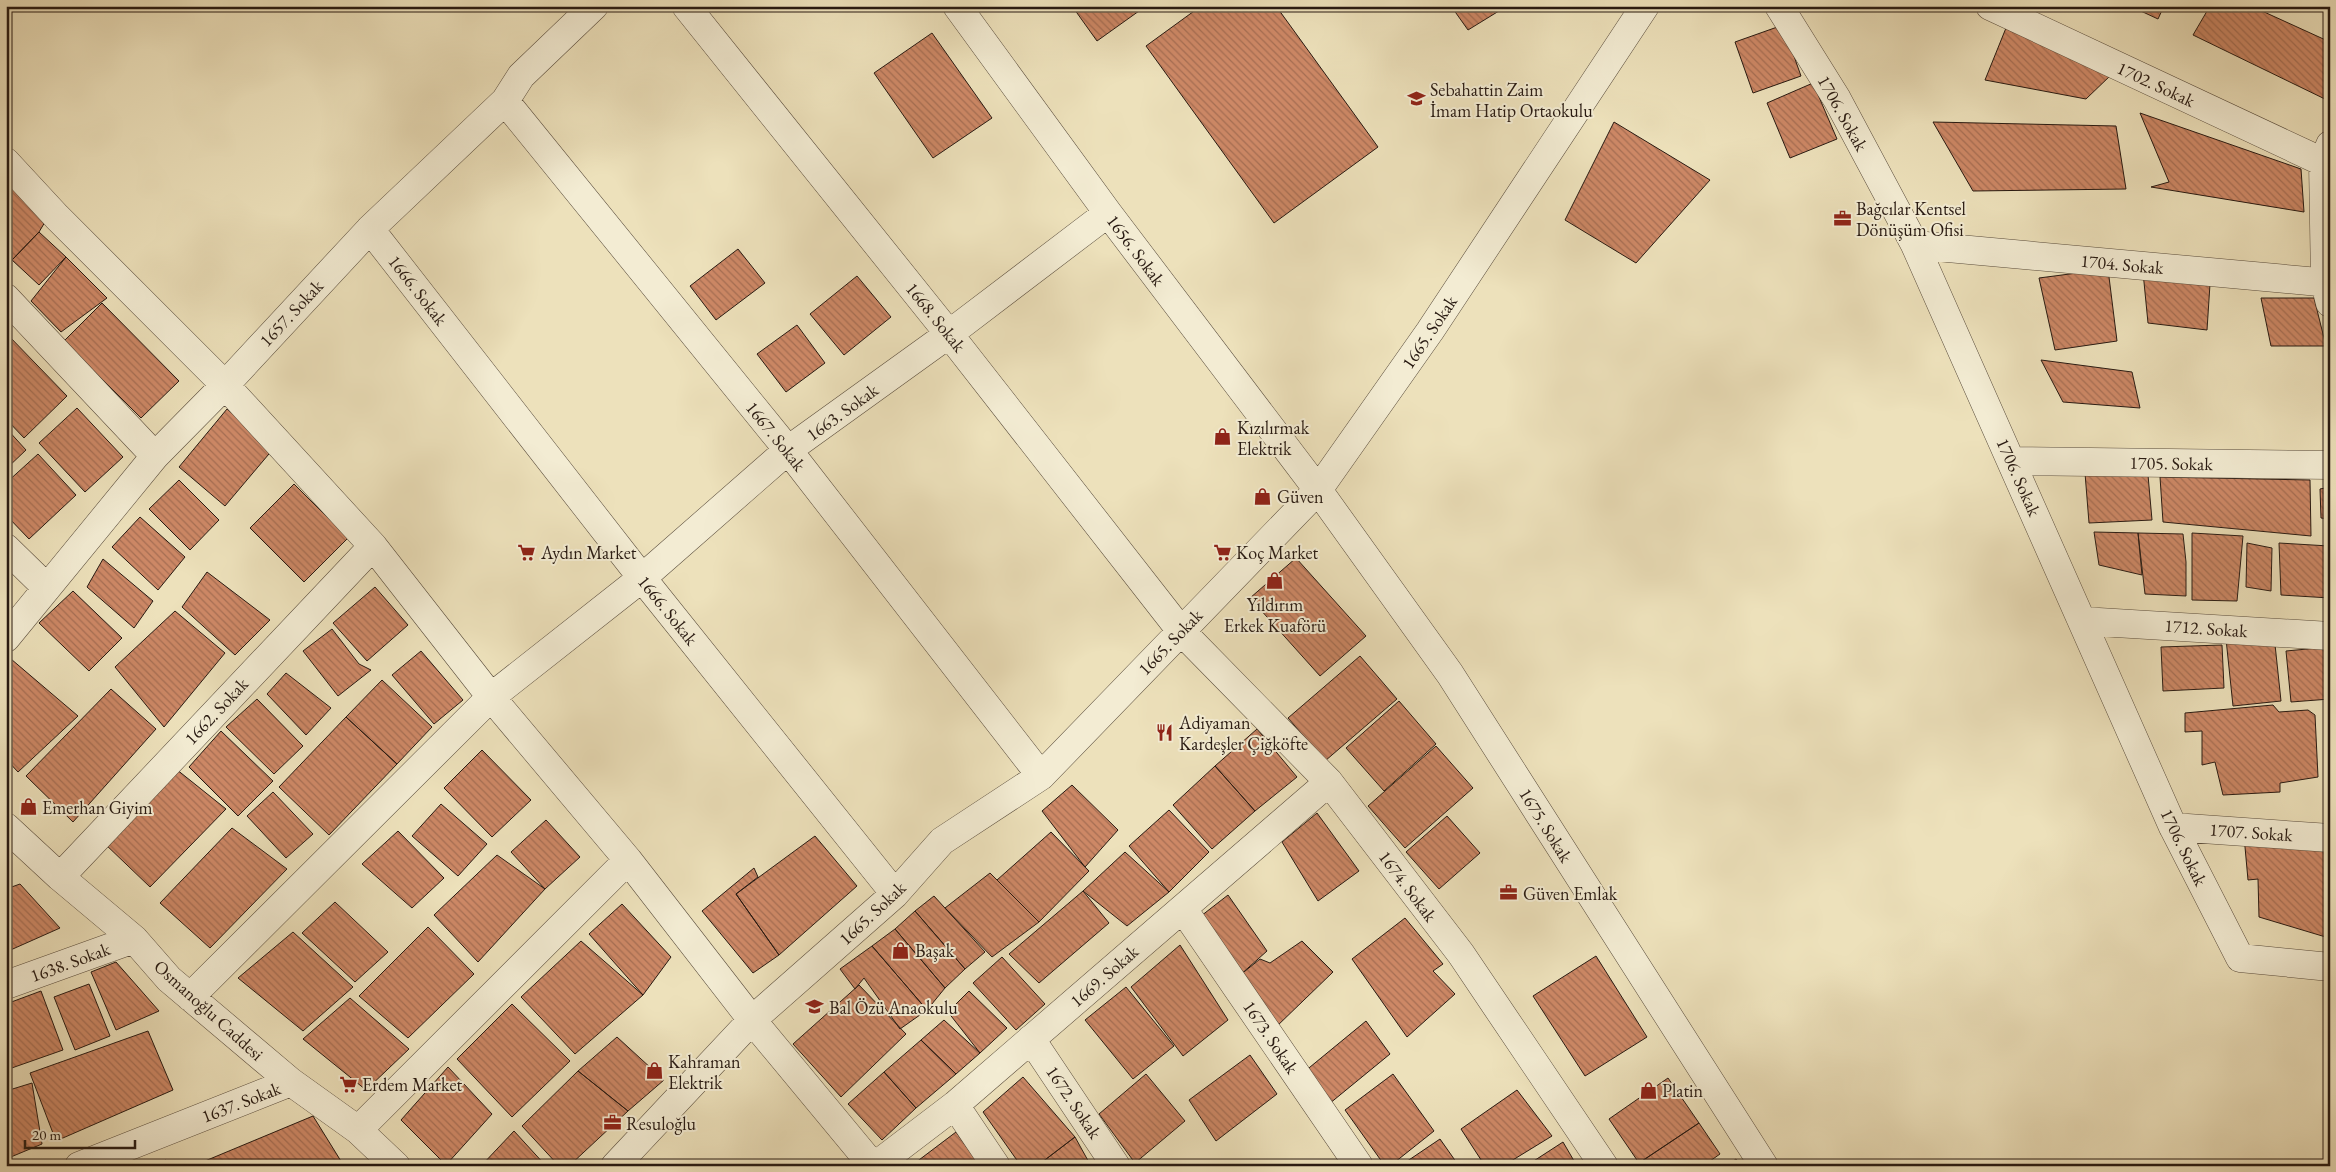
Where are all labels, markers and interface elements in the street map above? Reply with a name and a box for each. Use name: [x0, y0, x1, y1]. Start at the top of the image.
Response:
street label: 1702. Sokak: [2113, 56, 2199, 112]
street label: 1706. Sokak: [1813, 71, 1874, 156]
place label: Sebahattin Zaim İmam Hatip Ortaokulu: [1430, 78, 1593, 122]
school or university icon: Sebahattin Zaim İmam Hatip Ortaokulu: [1406, 89, 1426, 109]
place label: Bağcılar Kentsel Dönüşüm Ofisi: [1856, 197, 1966, 241]
office icon: Bağcılar Kentsel Dönüşüm Ofisi: [1832, 208, 1852, 228]
street label: 1656. Sokak: [1102, 210, 1171, 291]
street label: 1704. Sokak: [2079, 249, 2165, 279]
street label: 1666. Sokak: [383, 250, 453, 330]
street label: 1657. Sokak: [254, 274, 328, 351]
street label: 1668. Sokak: [901, 277, 972, 357]
street label: 1665. Sokak: [1396, 291, 1462, 373]
street label: 1663. Sokak: [802, 378, 883, 446]
street label: 1667. Sokak: [741, 396, 812, 476]
place label: Kızılırmak Elektrik: [1237, 416, 1310, 460]
shop icon: Kızılırmak Elektrik: [1213, 427, 1233, 447]
street label: 1706. Sokak: [1992, 434, 2047, 520]
street label: 1705. Sokak: [2129, 451, 2213, 475]
place label: Güven: [1277, 485, 1324, 508]
shop icon: Güven: [1253, 486, 1273, 506]
place label: Aydın Market: [540, 541, 637, 564]
place label: Koç Market: [1236, 541, 1319, 564]
supermarket icon: Aydın Market: [517, 542, 537, 562]
supermarket icon: Koç Market: [1212, 542, 1232, 562]
street label: 1666. Sokak: [633, 570, 704, 650]
shop icon: Yıldırım Erkek Kuaförü: [1265, 571, 1285, 591]
place label: Yıldırım Erkek Kuaförü: [1224, 593, 1327, 637]
street label: 1665. Sokak: [1133, 604, 1208, 680]
street label: 1712. Sokak: [2164, 614, 2249, 642]
street label: 1662. Sokak: [179, 672, 253, 749]
place label: Adiyaman Kardeşler Çiğköfte: [1178, 711, 1308, 755]
restaurant icon: Adiyaman Kardeşler Çiğköfte: [1155, 722, 1175, 742]
street label: 1675. Sokak: [1514, 784, 1578, 867]
place label: Emerhan Giyim: [42, 796, 153, 819]
shop icon: Emerhan Giyim: [18, 797, 38, 817]
street label: 1706. Sokak: [2155, 804, 2213, 890]
street label: 1707. Sokak: [2209, 818, 2294, 846]
street label: 1674. Sokak: [1374, 846, 1443, 927]
street label: 1665. Sokak: [834, 876, 911, 950]
place label: Güven Emlak: [1523, 882, 1618, 905]
office icon: Güven Emlak: [1499, 883, 1519, 903]
street label: 1638. Sokak: [27, 937, 114, 987]
place label: Başak: [915, 939, 955, 962]
shop icon: Başak: [891, 940, 911, 960]
street label: 1669. Sokak: [1065, 940, 1143, 1012]
street label: Osmanoğlu Caddesi: [149, 955, 269, 1066]
place label: Bal Özü Anaokulu: [829, 996, 958, 1019]
street label: 1673. Sokak: [1238, 996, 1304, 1078]
school or university icon: Bal Özü Anaokulu: [805, 997, 825, 1017]
place label: Kahraman Elektrik: [668, 1050, 741, 1094]
shop icon: Kahraman Elektrik: [644, 1061, 664, 1081]
street label: 1672. Sokak: [1041, 1061, 1107, 1143]
place label: Erdem Market: [362, 1073, 462, 1096]
supermarket icon: Erdem Market: [338, 1074, 358, 1094]
street label: 1637. Sokak: [198, 1076, 285, 1128]
place label: Platin: [1662, 1079, 1703, 1102]
shop icon: Platin: [1638, 1080, 1658, 1100]
place label: Resuloğlu: [626, 1112, 697, 1135]
office icon: Resuloğlu: [602, 1113, 622, 1133]
scale bar: [25, 1117, 135, 1149]
text: 20 m: [32, 1125, 61, 1144]

